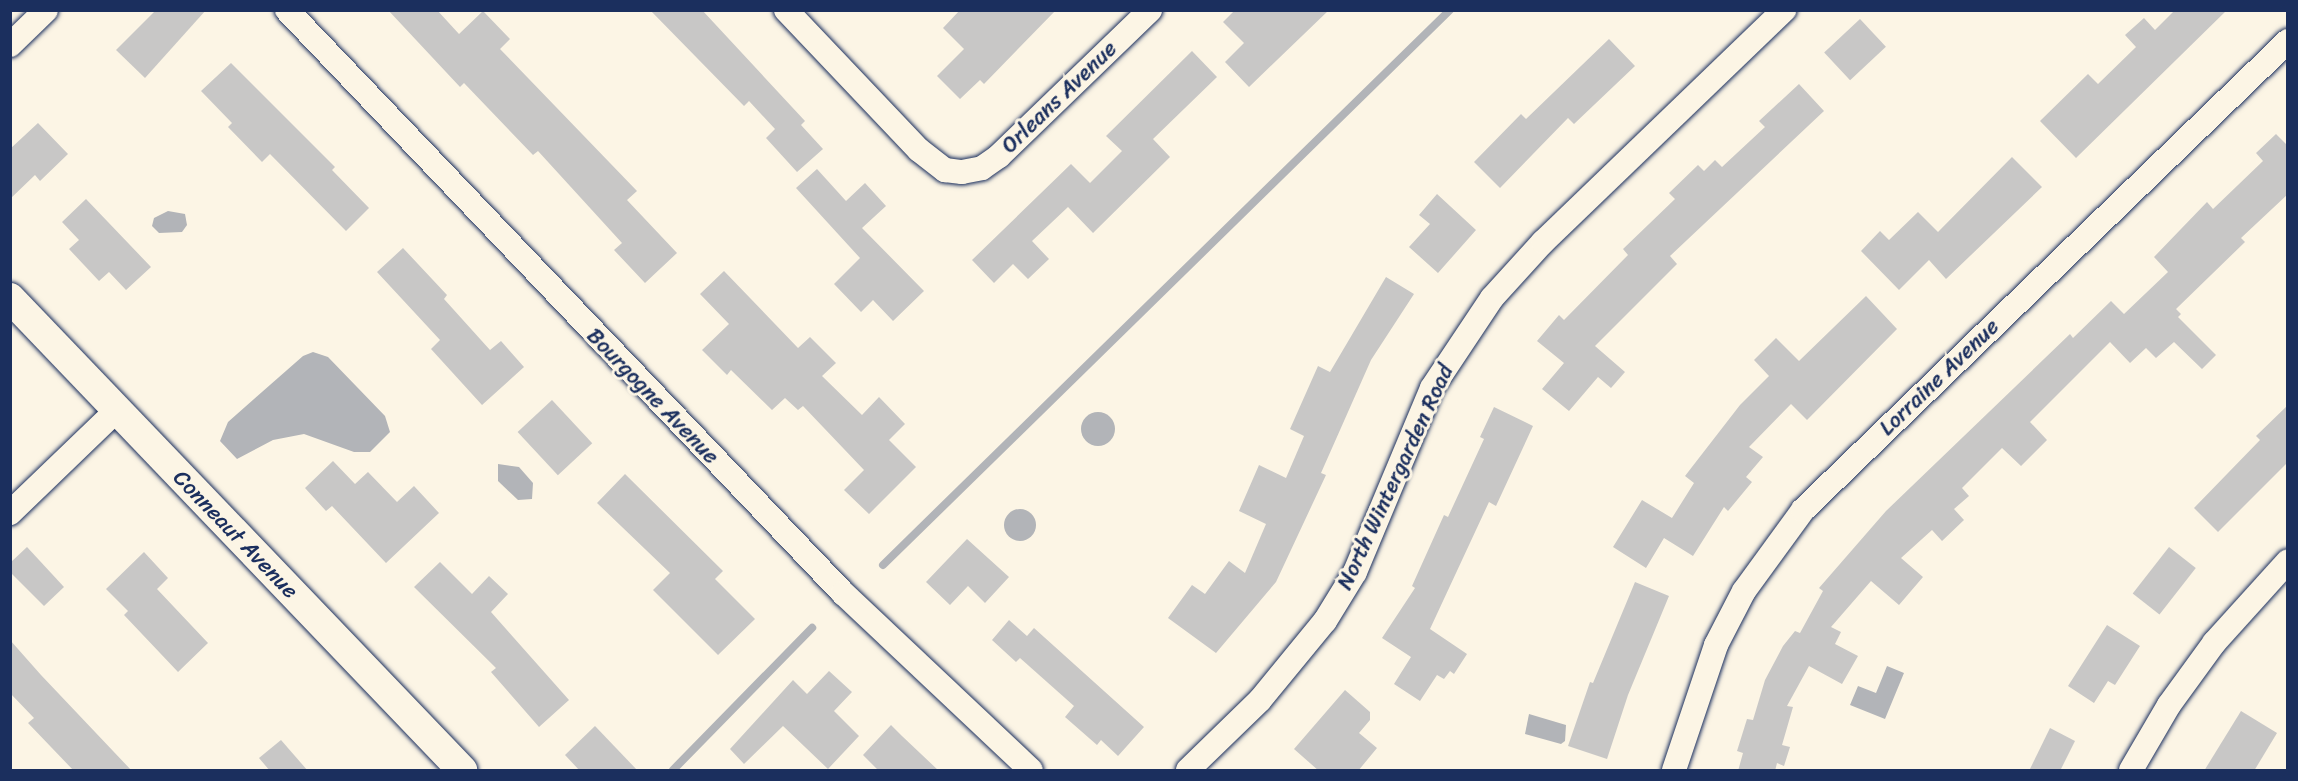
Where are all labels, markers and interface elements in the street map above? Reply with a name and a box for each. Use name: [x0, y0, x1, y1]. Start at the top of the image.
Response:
street label: Orleans Avenue: [996, 35, 1122, 159]
street label: Lorraine Avenue: [1874, 313, 2004, 441]
street label: Bourgogne Avenue: [582, 323, 724, 469]
street label: North Wintergarden Road: [1331, 360, 1459, 594]
street label: Conneaut Avenue: [168, 465, 304, 603]

